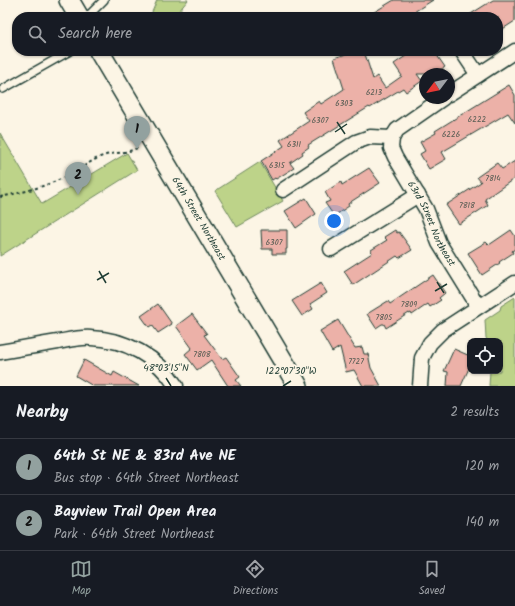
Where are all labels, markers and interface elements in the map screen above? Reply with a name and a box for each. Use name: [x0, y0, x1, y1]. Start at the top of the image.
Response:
search box: [12, 12, 503, 56]
text: Search here: [58, 22, 132, 46]
icon: search: [26, 23, 48, 45]
north arrow: [419, 68, 455, 104]
house number: 6213: [366, 86, 383, 99]
house number: 6303: [335, 97, 353, 110]
house number: 6222: [468, 113, 487, 126]
house number: 6307: [312, 114, 329, 127]
pin: 1: [124, 116, 150, 149]
house number: 6226: [442, 128, 460, 141]
house number: 6311: [287, 138, 302, 151]
house number: 6315: [269, 159, 286, 172]
pin: 2: [65, 162, 91, 195]
house number: 7814: [485, 172, 501, 185]
street label: 64th Street Northeast: [167, 174, 230, 264]
street label: 63rd Street Northeast: [403, 178, 460, 270]
house number: 7818: [459, 199, 475, 212]
your location: [324, 211, 344, 231]
house number: 6307: [266, 236, 283, 249]
house number: 7809: [401, 298, 417, 311]
house number: 7805: [376, 311, 393, 324]
map controls: [467, 338, 503, 374]
button: locate: [467, 338, 503, 374]
house number: 7808: [193, 348, 211, 361]
house number: 7727: [348, 355, 364, 368]
text: 48°03'15"N: [143, 360, 189, 376]
text: 122°07'30"W: [265, 363, 317, 379]
text: Nearby: [16, 399, 68, 426]
text: 2 results: [451, 402, 499, 423]
text: 64th St NE & 83rd Ave NE: [54, 444, 236, 468]
text: 1: [27, 456, 31, 477]
text: 120 m: [465, 456, 499, 477]
text: Bus stop · 64th Street Northeast: [54, 468, 239, 489]
text: Bayview Trail Open Area: [54, 500, 216, 524]
text: 2: [25, 512, 33, 533]
text: 140 m: [466, 512, 499, 533]
text: Park · 64th Street Northeast: [54, 524, 214, 545]
tab: Map: [70, 558, 92, 600]
tab: Directions: [233, 558, 278, 600]
tab: Saved: [419, 558, 445, 600]

